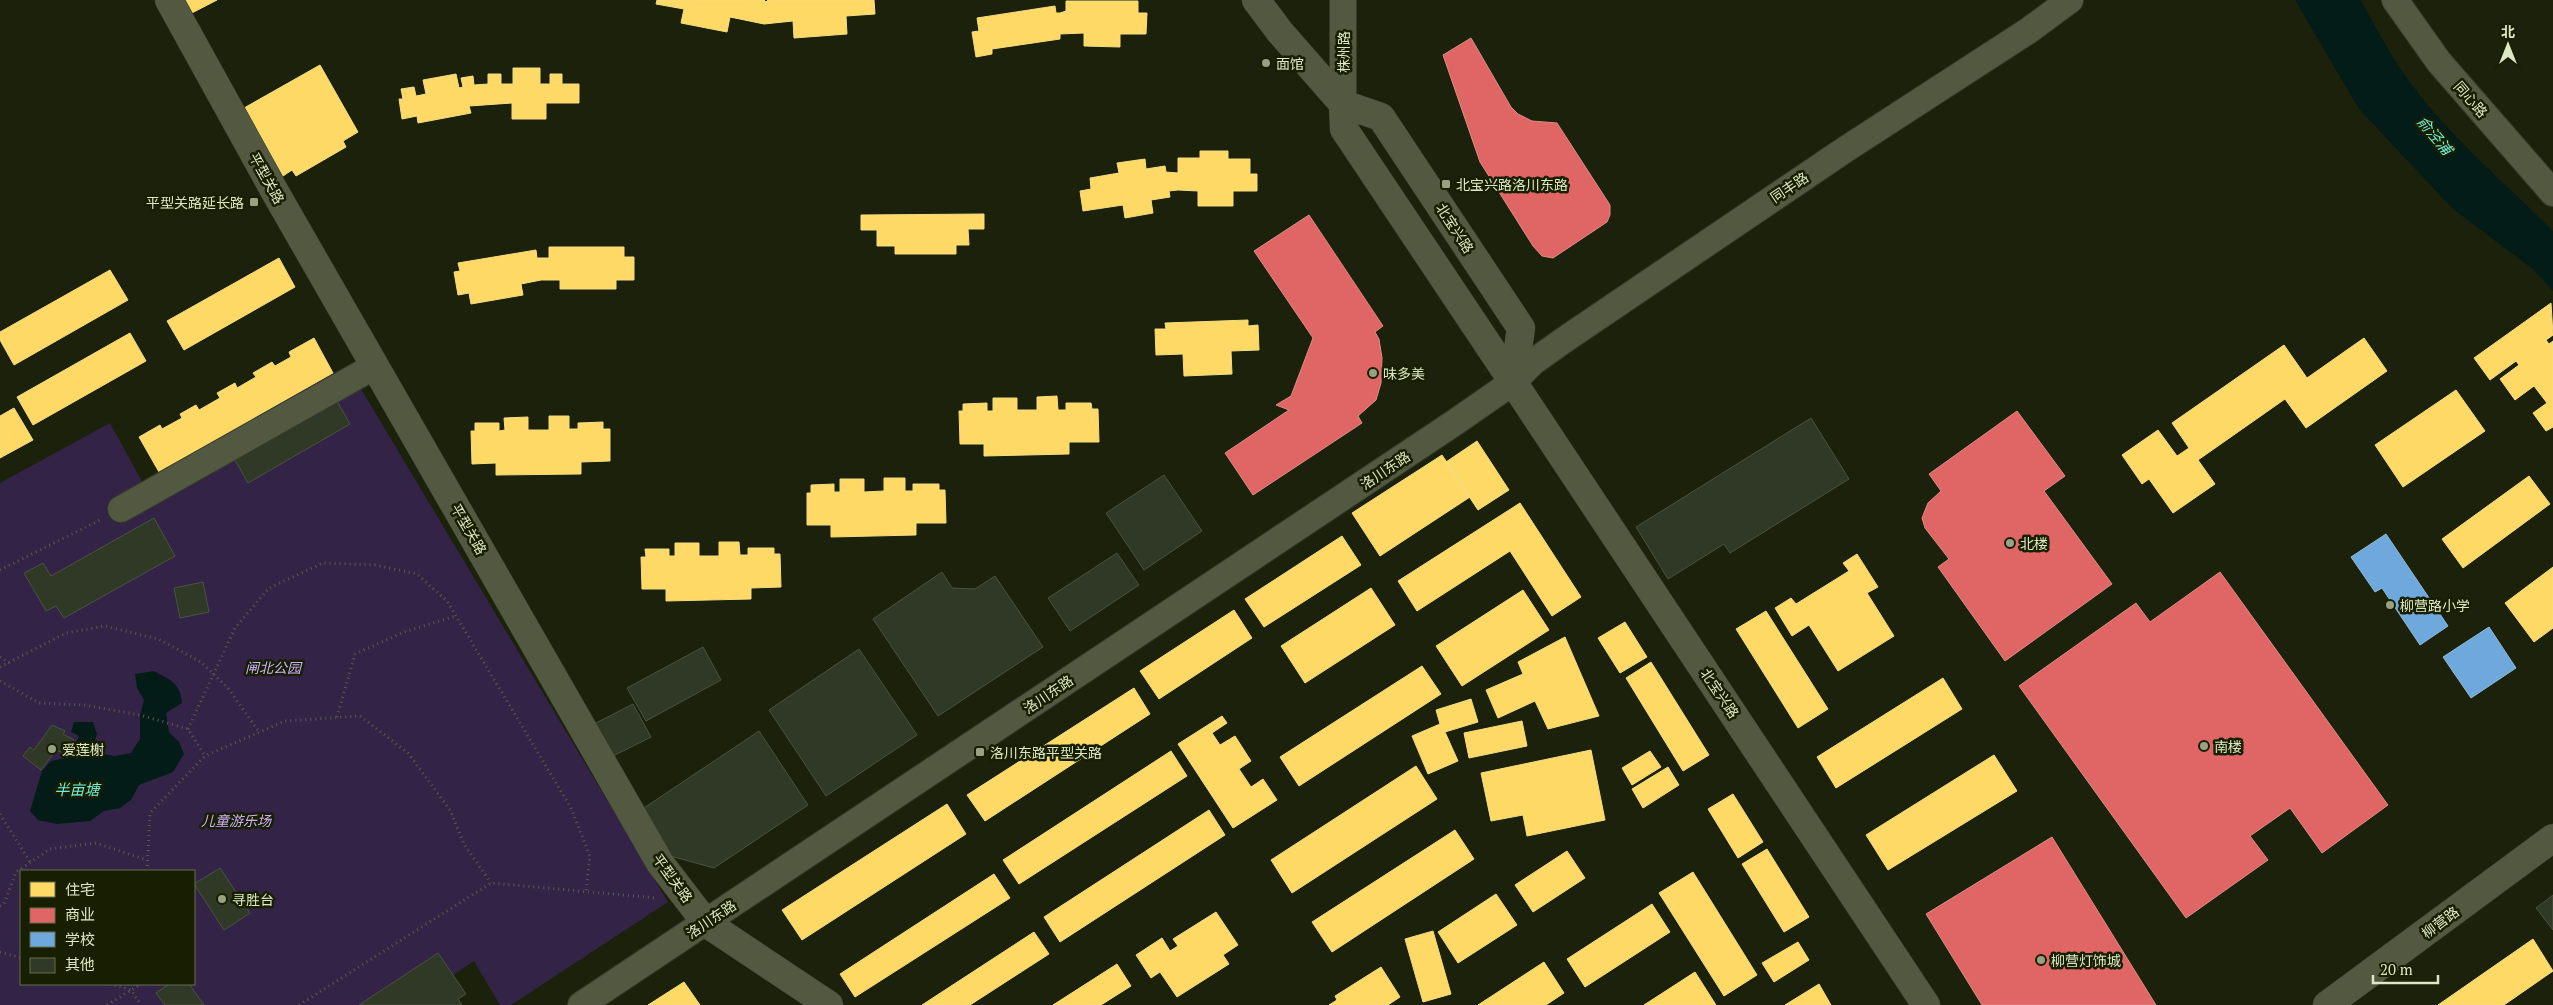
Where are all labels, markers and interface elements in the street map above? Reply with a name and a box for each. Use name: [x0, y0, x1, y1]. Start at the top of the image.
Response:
north arrow: [2483, 20, 2533, 70]
text: 北: [2501, 22, 2515, 41]
street label: 株州路: [1334, 31, 1353, 73]
place label: 面馆: [1276, 54, 1304, 73]
marker: 面馆: [1260, 57, 1272, 69]
street label: 同心路: [2450, 77, 2492, 121]
water label: 俞泾浦: [2413, 111, 2458, 160]
street label: 平型关路: [245, 149, 289, 207]
street label: 同丰路: [1766, 167, 1812, 207]
place label: 北宝兴路洛川东路: [1456, 175, 1568, 194]
marker: 北宝兴路洛川东路: [1440, 178, 1452, 190]
place label: 平型关路延长路: [146, 193, 244, 212]
marker: 平型关路延长路: [248, 196, 260, 208]
street label: 北宝兴路: [1432, 199, 1478, 257]
place label: 味多美: [1383, 364, 1425, 383]
marker: 味多美: [1367, 367, 1379, 379]
street label: 洛川东路: [1356, 446, 1414, 494]
street label: 平型关路: [447, 500, 491, 558]
place label: 北楼: [2020, 534, 2048, 553]
marker: 北楼: [2004, 537, 2016, 549]
place label: 柳营路小学: [2400, 596, 2470, 615]
marker: 柳营路小学: [2384, 599, 2396, 611]
park label: 闸北公园: [245, 658, 303, 677]
street label: 北宝兴路: [1696, 664, 1744, 722]
street label: 洛川东路: [1019, 670, 1077, 718]
place label: 南楼: [2214, 737, 2242, 756]
place label: 爱莲榭: [62, 740, 104, 759]
marker: 南楼: [2198, 740, 2210, 752]
marker: 爱莲榭: [46, 743, 58, 755]
place label: 洛川东路平型关路: [990, 743, 1102, 762]
marker: 洛川东路平型关路: [974, 746, 986, 758]
water label: 半亩塘: [54, 779, 102, 799]
park label: 儿童游乐场: [201, 811, 272, 830]
street label: 平型关路: [649, 850, 697, 906]
legend: [20, 870, 195, 985]
text: 住宅: [65, 879, 95, 899]
place label: 寻胜台: [232, 890, 274, 909]
marker: 寻胜台: [216, 893, 228, 905]
street label: 洛川东路: [682, 895, 740, 943]
street label: 柳营路: [2418, 902, 2462, 942]
text: 商业: [65, 904, 95, 924]
text: 学校: [65, 929, 95, 949]
place label: 柳营灯饰城: [2051, 951, 2121, 970]
scale bar: [2373, 952, 2438, 984]
text: 其他: [65, 954, 95, 974]
marker: 柳营灯饰城: [2035, 954, 2047, 966]
text: 20 m: [2380, 959, 2413, 979]

